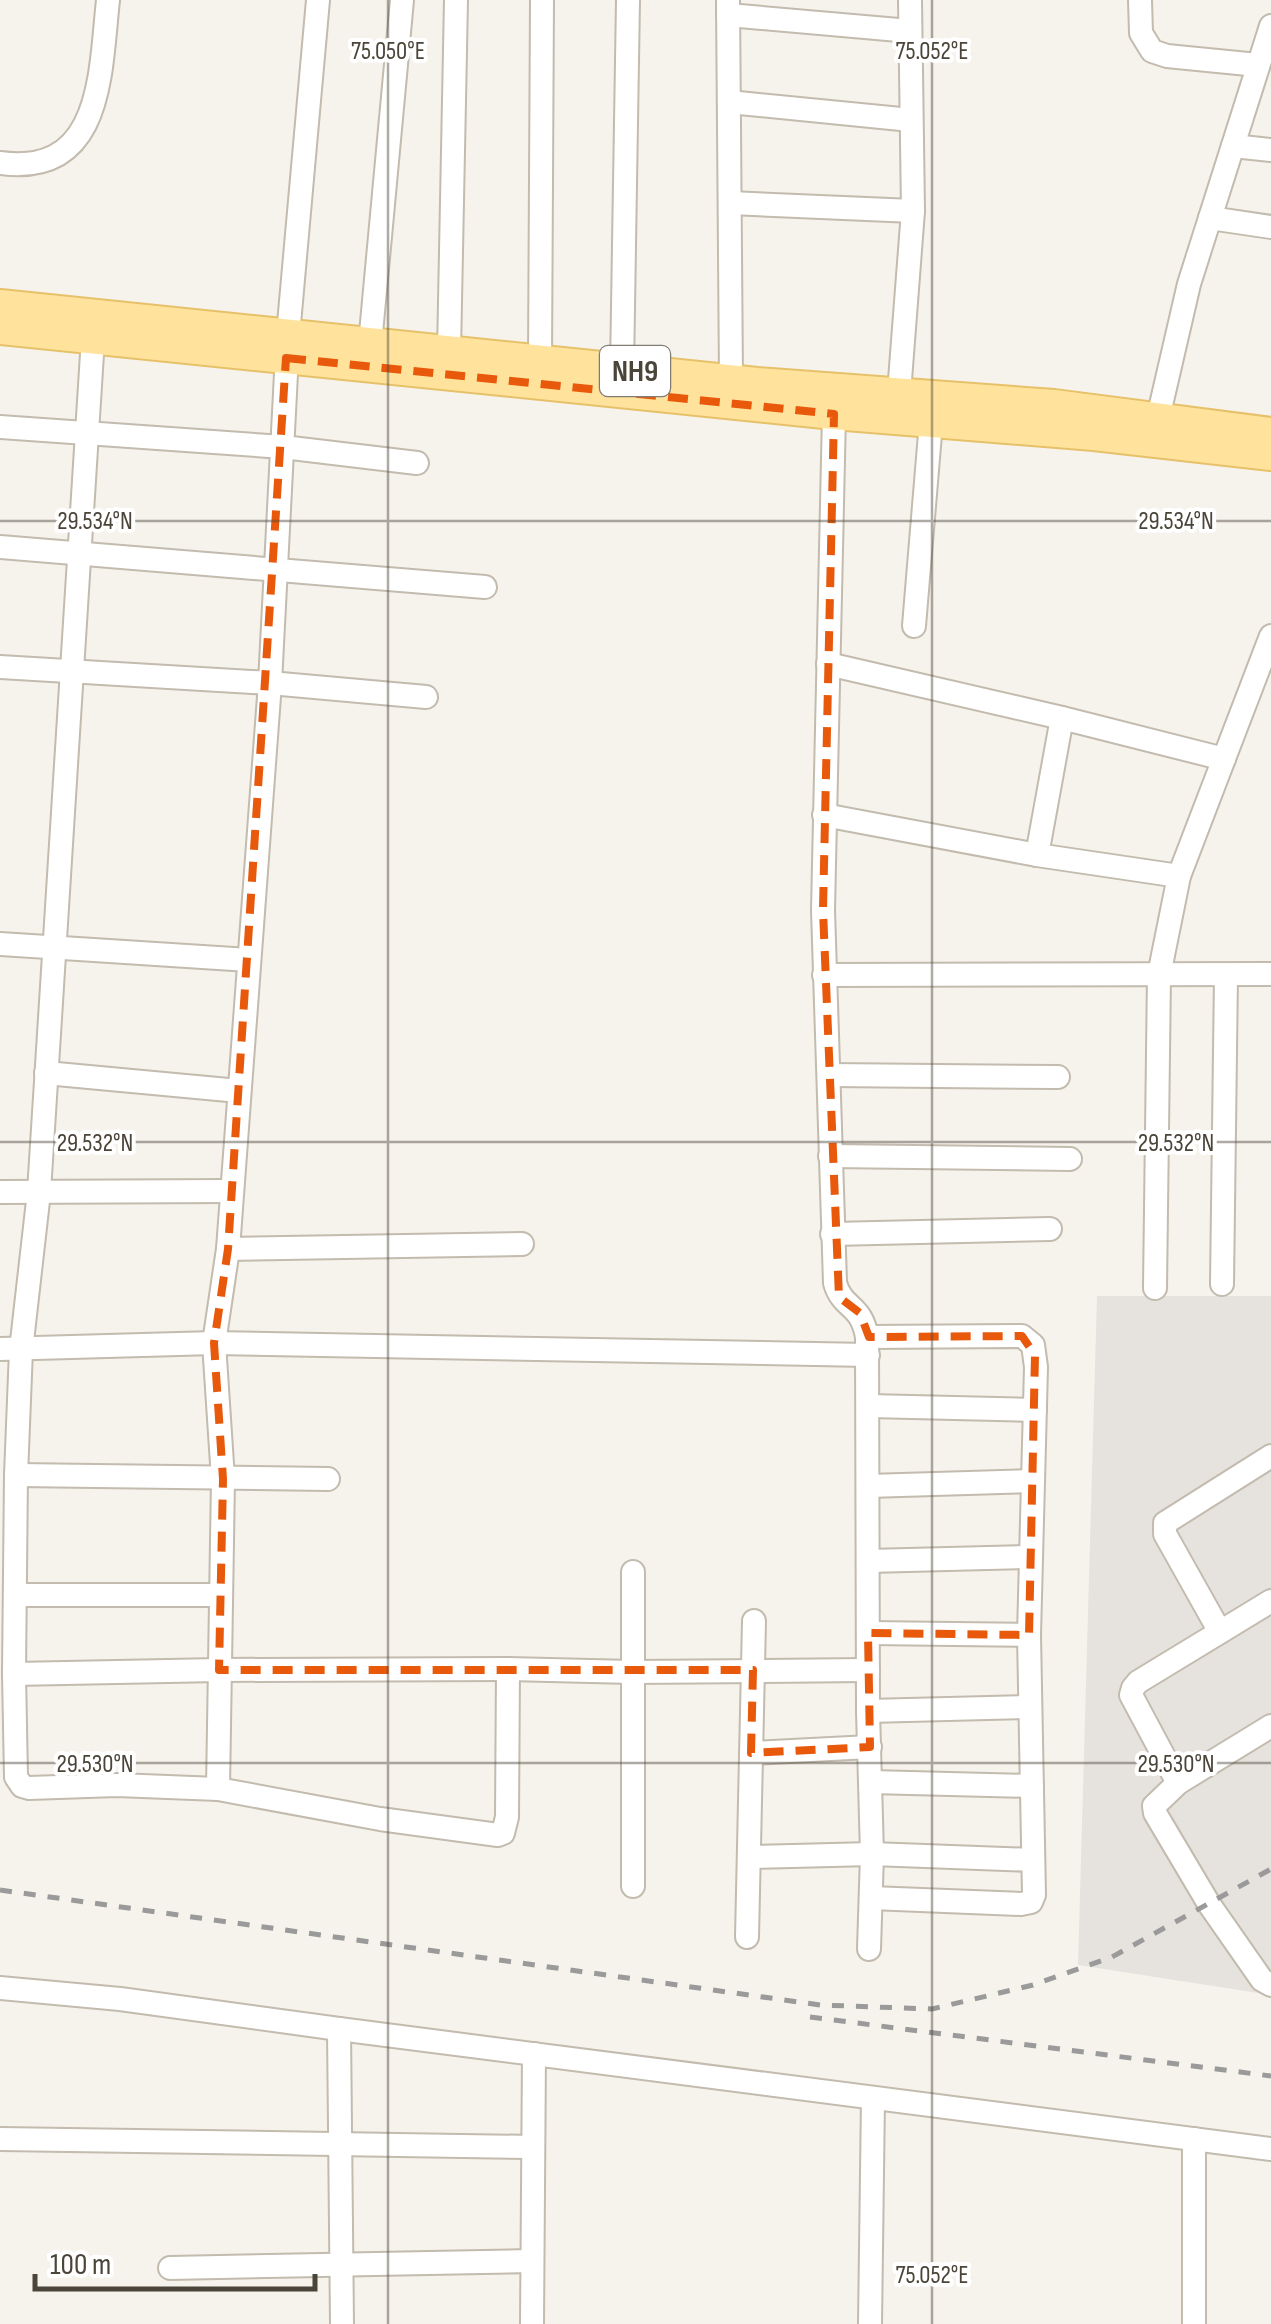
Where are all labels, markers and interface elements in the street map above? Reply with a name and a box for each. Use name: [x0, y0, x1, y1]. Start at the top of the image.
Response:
text: 75.050°E: [351, 36, 425, 67]
text: 75.052°E: [895, 36, 969, 67]
road number: NH9: [600, 346, 670, 396]
text: 29.534°N: [57, 506, 133, 537]
text: 29.534°N: [1138, 506, 1214, 537]
text: 29.532°N: [57, 1128, 133, 1159]
text: 29.532°N: [1138, 1128, 1214, 1159]
text: 29.530°N: [56, 1749, 134, 1780]
text: 29.530°N: [1137, 1749, 1215, 1780]
scale bar: [35, 2229, 315, 2291]
text: 100 m: [50, 2247, 111, 2283]
text: 75.052°E: [895, 2260, 969, 2291]

